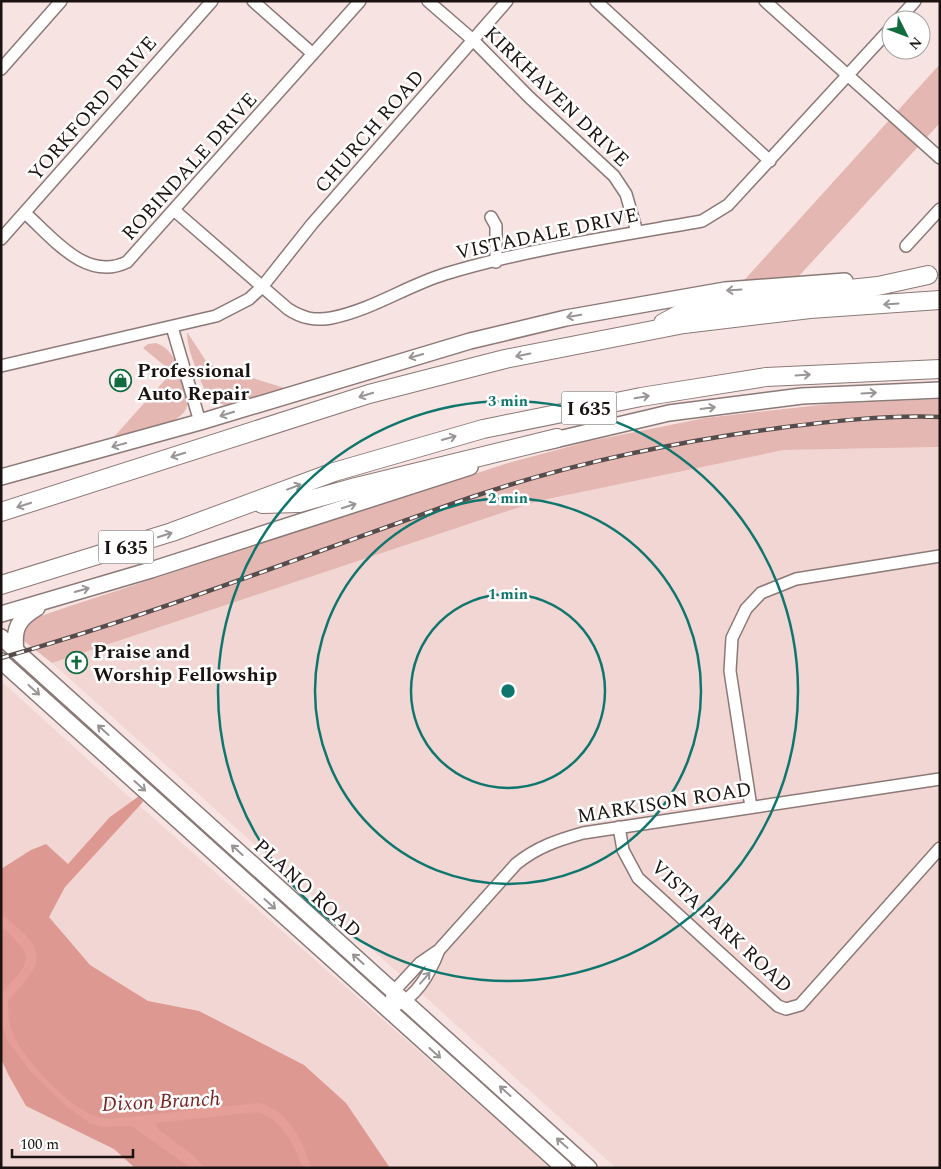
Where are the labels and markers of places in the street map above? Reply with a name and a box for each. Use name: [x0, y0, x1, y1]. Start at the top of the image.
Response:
place label: Professional Auto Repair: [137, 356, 251, 409]
shop icon: Professional Auto Repair: [109, 369, 133, 393]
place label: Praise and Worship Fellowship: [93, 637, 278, 690]
church icon: Praise and Worship Fellowship: [65, 651, 89, 675]
centre of rings: [499, 682, 517, 700]

